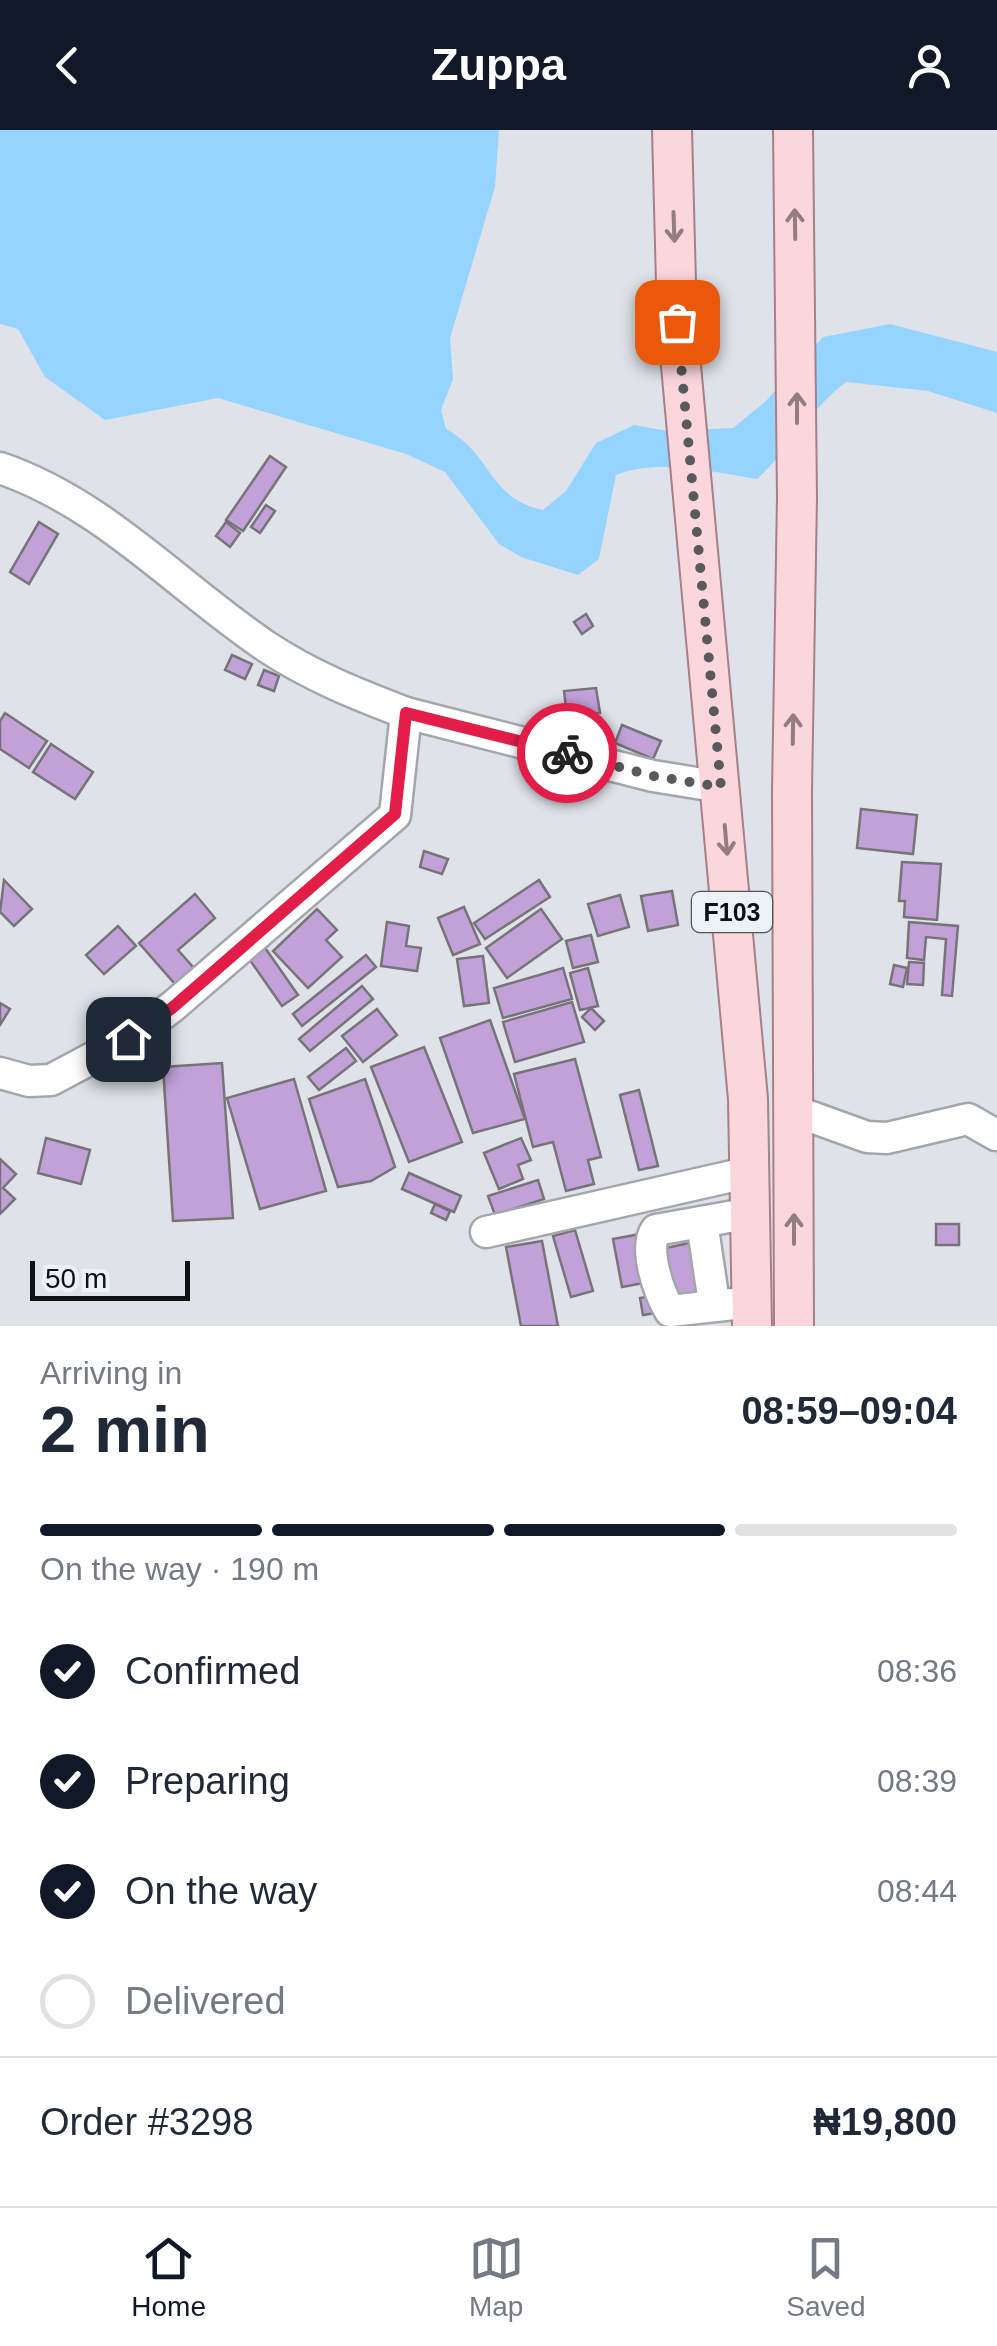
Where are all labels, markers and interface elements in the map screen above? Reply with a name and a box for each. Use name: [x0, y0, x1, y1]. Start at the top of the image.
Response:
icon: back: [40, 38, 95, 93]
icon: person: [902, 38, 957, 93]
text: Zuppa: [431, 39, 566, 90]
one-way arrow: [785, 209, 804, 241]
one-way arrow: [665, 211, 684, 243]
pin: [635, 280, 720, 365]
icon: bag: [650, 295, 705, 350]
one-way arrow: [788, 392, 806, 424]
courier: [517, 703, 617, 803]
one-way arrow: [784, 713, 802, 746]
icon: bike: [540, 726, 595, 781]
one-way arrow: [716, 823, 735, 856]
road number: F103: [692, 892, 772, 932]
pin: [86, 997, 171, 1082]
icon: home: [101, 1012, 156, 1067]
one-way arrow: [785, 1213, 804, 1245]
scale bar: [30, 1256, 190, 1300]
text: 50 m: [45, 1263, 107, 1294]
text: Arriving in: [40, 1355, 182, 1391]
text: 08:59–09:04: [741, 1390, 957, 1432]
text: 2 min: [40, 1393, 210, 1466]
text: On the way · 190 m: [40, 1551, 319, 1587]
icon: check: [40, 1644, 95, 1699]
text: Confirmed: [125, 1650, 300, 1692]
text: 08:36: [877, 1653, 957, 1689]
icon: check: [40, 1754, 95, 1809]
text: Preparing: [125, 1760, 290, 1802]
text: 08:39: [877, 1763, 957, 1799]
icon: check: [40, 1864, 95, 1919]
text: On the way: [125, 1870, 317, 1912]
text: 08:44: [877, 1873, 957, 1909]
text: Delivered: [125, 1980, 286, 2022]
text: Order #3298: [40, 2101, 253, 2143]
text: ₦19,800: [813, 2101, 957, 2143]
tab: Home: [131, 2231, 206, 2323]
tab: Map: [469, 2231, 524, 2323]
tab: Saved: [786, 2231, 866, 2323]

